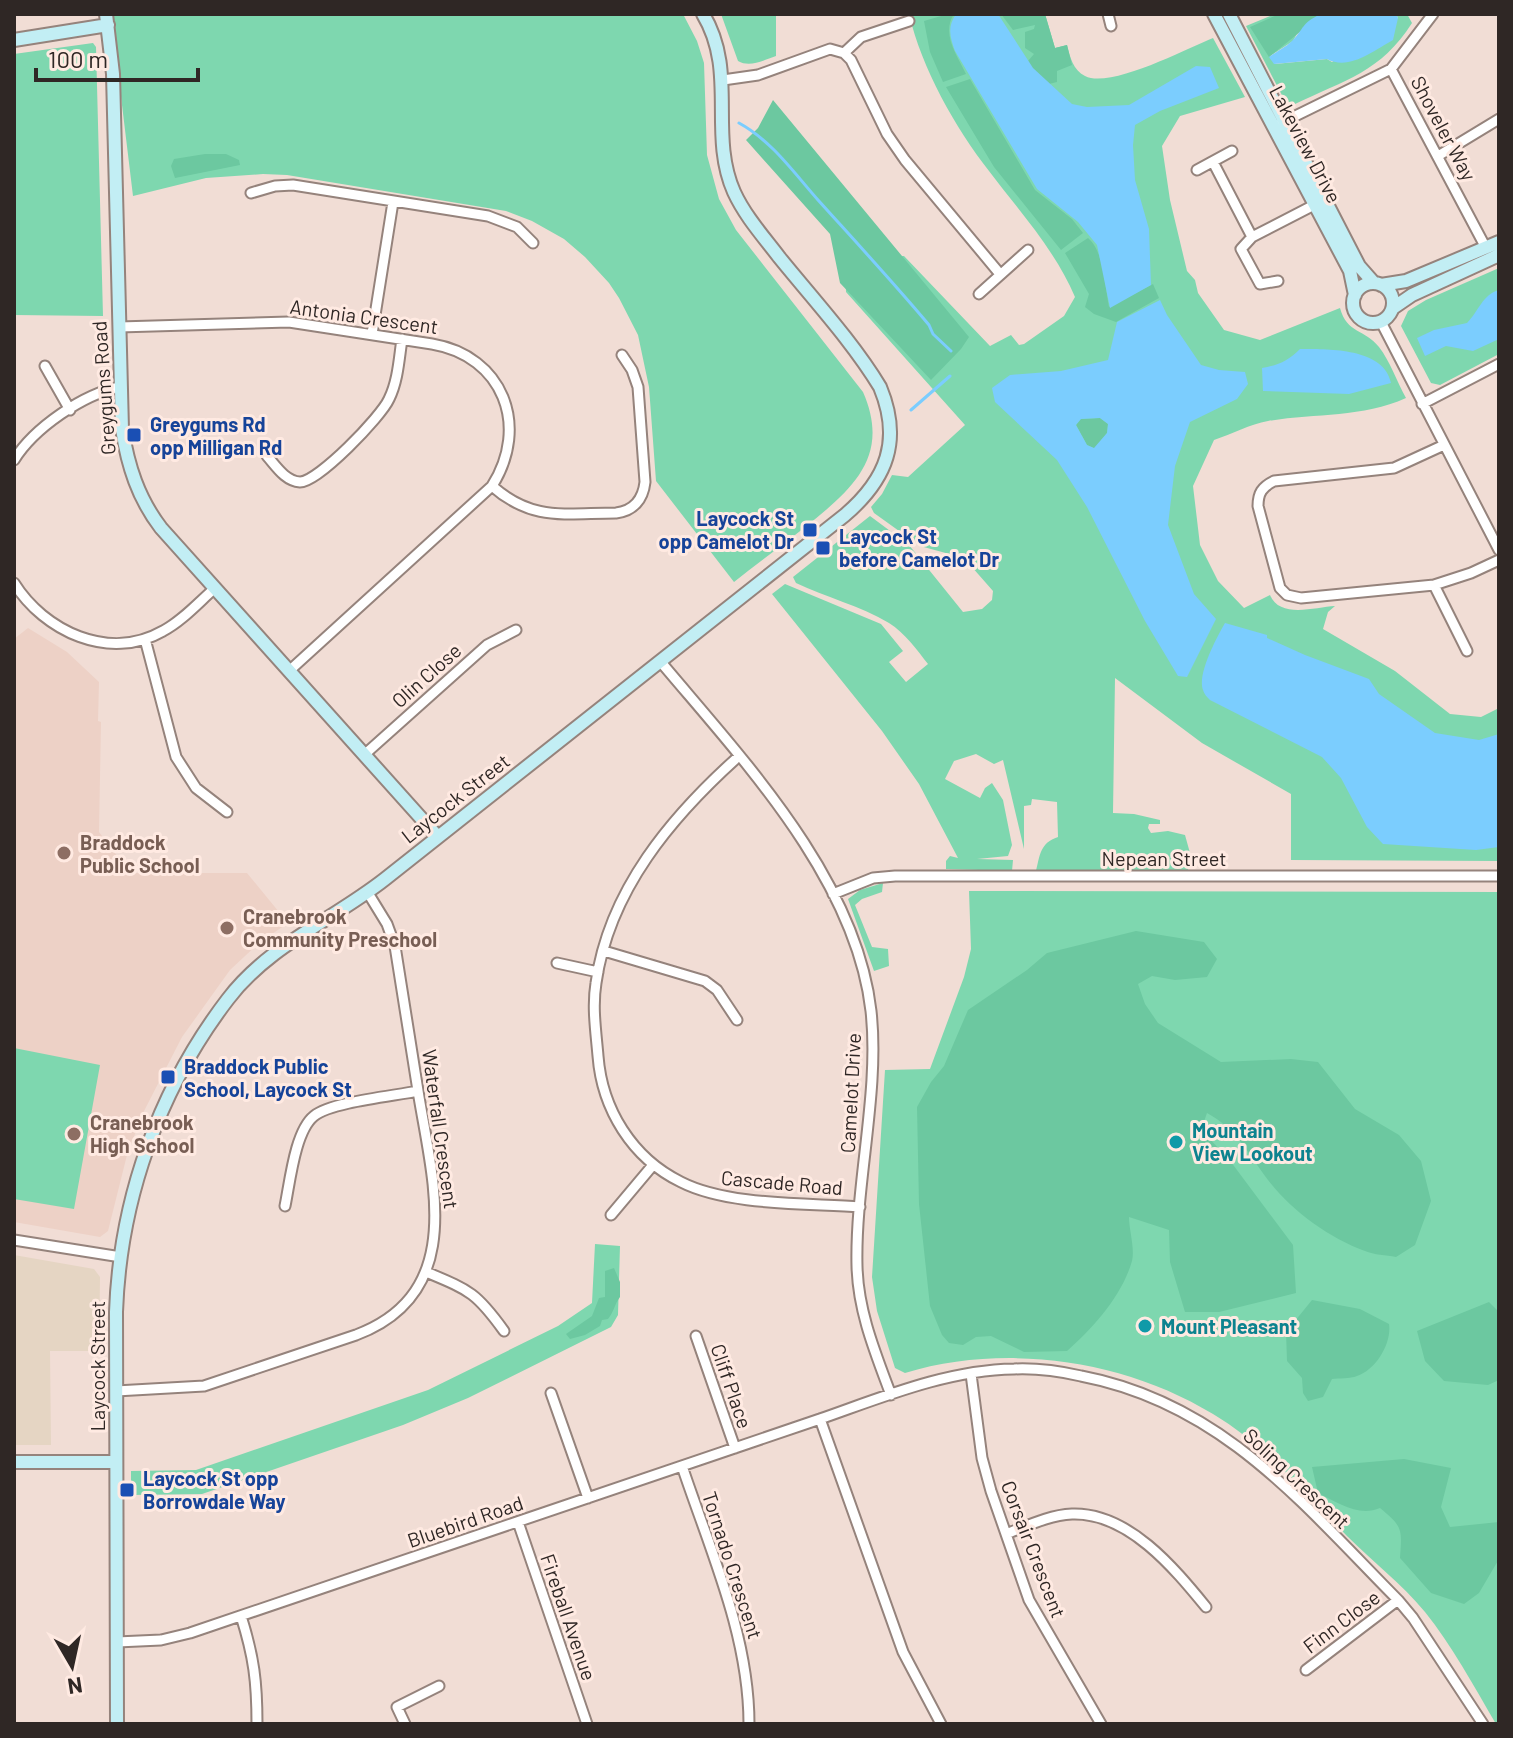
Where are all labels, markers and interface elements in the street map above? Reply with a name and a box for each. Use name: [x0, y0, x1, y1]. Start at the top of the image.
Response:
scale bar: [36, 32, 198, 82]
text: 100 m: [48, 44, 108, 73]
street label: Shoveler Way: [1406, 72, 1482, 184]
street label: Lakeview Drive: [1265, 81, 1347, 207]
street label: Antonia Crescent: [288, 294, 440, 338]
street label: Greygums Road: [86, 320, 120, 456]
place label: Greygums Rd opp Milligan Rd: [150, 412, 282, 459]
marker: Greygums Rd opp Milligan Rd: [125, 426, 143, 444]
place label: Laycock St opp Camelot Dr: [659, 506, 794, 553]
marker: Laycock St opp Camelot Dr: [801, 521, 819, 539]
place label: Laycock St before Camelot Dr: [839, 524, 999, 571]
marker: Laycock St before Camelot Dr: [814, 539, 832, 557]
street label: Olin Close: [386, 638, 466, 712]
street label: Laycock Street: [396, 748, 514, 848]
place label: Braddock Public School: [80, 830, 200, 877]
marker: Braddock Public School: [55, 844, 73, 862]
street label: Nepean Street: [1101, 846, 1227, 870]
place label: Cranebrook Community Preschool: [243, 904, 437, 951]
marker: Cranebrook Community Preschool: [218, 919, 236, 937]
street label: Camelot Drive: [835, 1032, 865, 1154]
street label: Waterfall Crescent: [418, 1048, 464, 1210]
place label: Braddock Public School, Laycock St: [184, 1054, 352, 1101]
marker: Braddock Public School, Laycock St: [159, 1068, 177, 1086]
place label: Cranebrook High School: [90, 1110, 194, 1157]
place label: Mountain View Lookout: [1192, 1118, 1313, 1165]
marker: Cranebrook High School: [65, 1125, 83, 1143]
marker: Mountain View Lookout: [1167, 1133, 1185, 1151]
street label: Cascade Road: [720, 1165, 844, 1199]
street label: Laycock Street: [85, 1301, 109, 1431]
place label: Mount Pleasant: [1161, 1314, 1297, 1338]
marker: Mount Pleasant: [1136, 1317, 1154, 1335]
street label: Cliff Place: [706, 1341, 758, 1431]
street label: Soling Crescent: [1239, 1423, 1355, 1533]
place label: Laycock St opp Borrowdale Way: [143, 1466, 286, 1513]
street label: Corsair Crescent: [997, 1477, 1071, 1621]
marker: Laycock St opp Borrowdale Way: [118, 1481, 136, 1499]
street label: Tornado Crescent: [698, 1488, 768, 1642]
street label: Bluebird Road: [404, 1490, 526, 1552]
street label: Fireball Avenue: [536, 1551, 602, 1683]
street label: Finn Close: [1298, 1584, 1384, 1658]
north arrow: [32, 1626, 112, 1706]
text: N: [66, 1673, 85, 1701]

